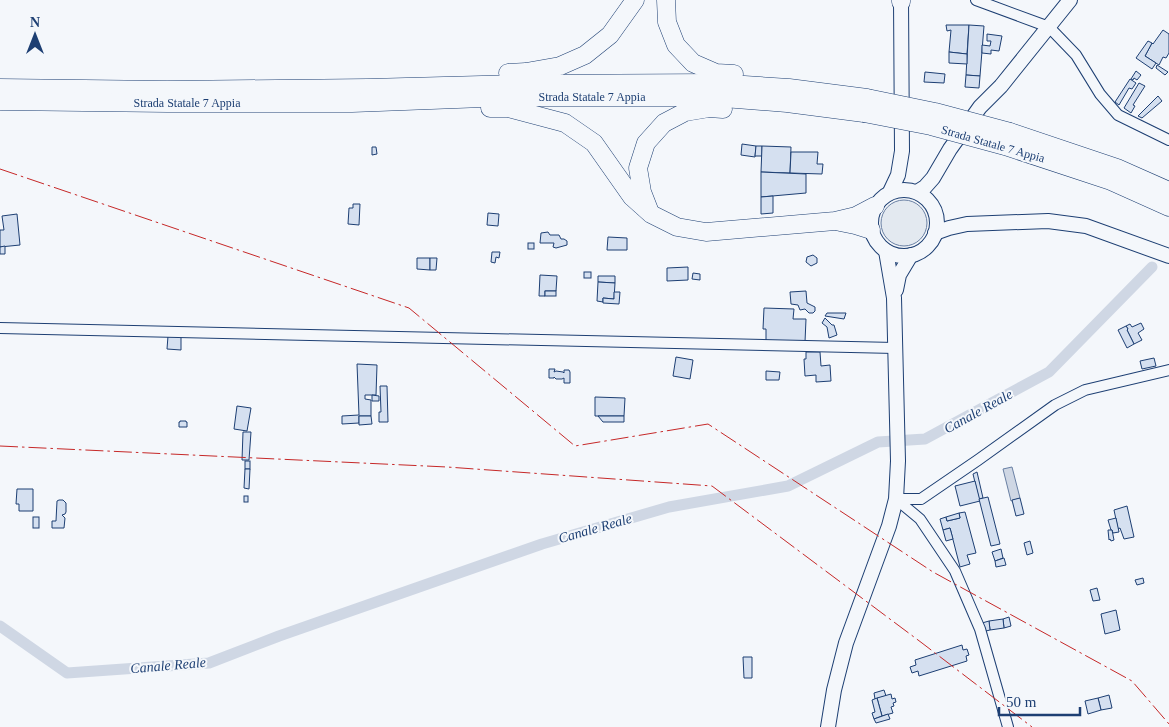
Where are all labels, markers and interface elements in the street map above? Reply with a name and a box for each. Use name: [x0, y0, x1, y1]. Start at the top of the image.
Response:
north arrow: [10, 10, 60, 60]
text: N: [30, 15, 40, 30]
street label: Strada Statale 7 Appia: [539, 90, 646, 104]
street label: Strada Statale 7 Appia: [134, 96, 241, 110]
street label: Strada Statale 7 Appia: [940, 123, 1047, 166]
water label: Canale Reale: [941, 387, 1015, 436]
water label: Canale Reale: [557, 511, 634, 546]
water label: Canale Reale: [130, 655, 206, 676]
scale bar: [999, 684, 1080, 716]
text: 50 m: [1006, 694, 1037, 710]

